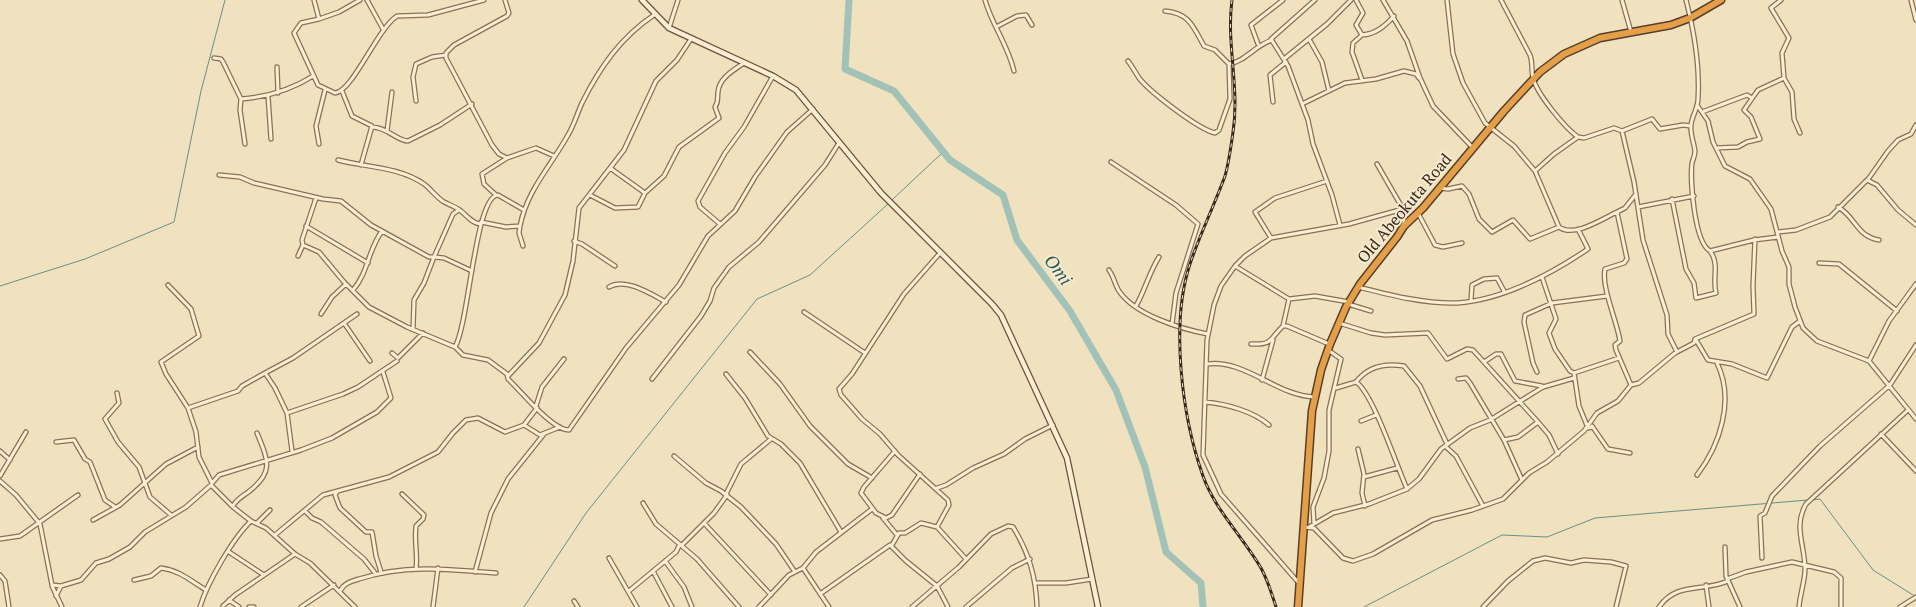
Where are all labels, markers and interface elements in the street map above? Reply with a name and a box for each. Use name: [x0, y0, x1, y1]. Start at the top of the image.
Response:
street label: Old Abeokuta Road: [1352, 148, 1456, 267]
water label: Omi: [1039, 249, 1078, 290]

